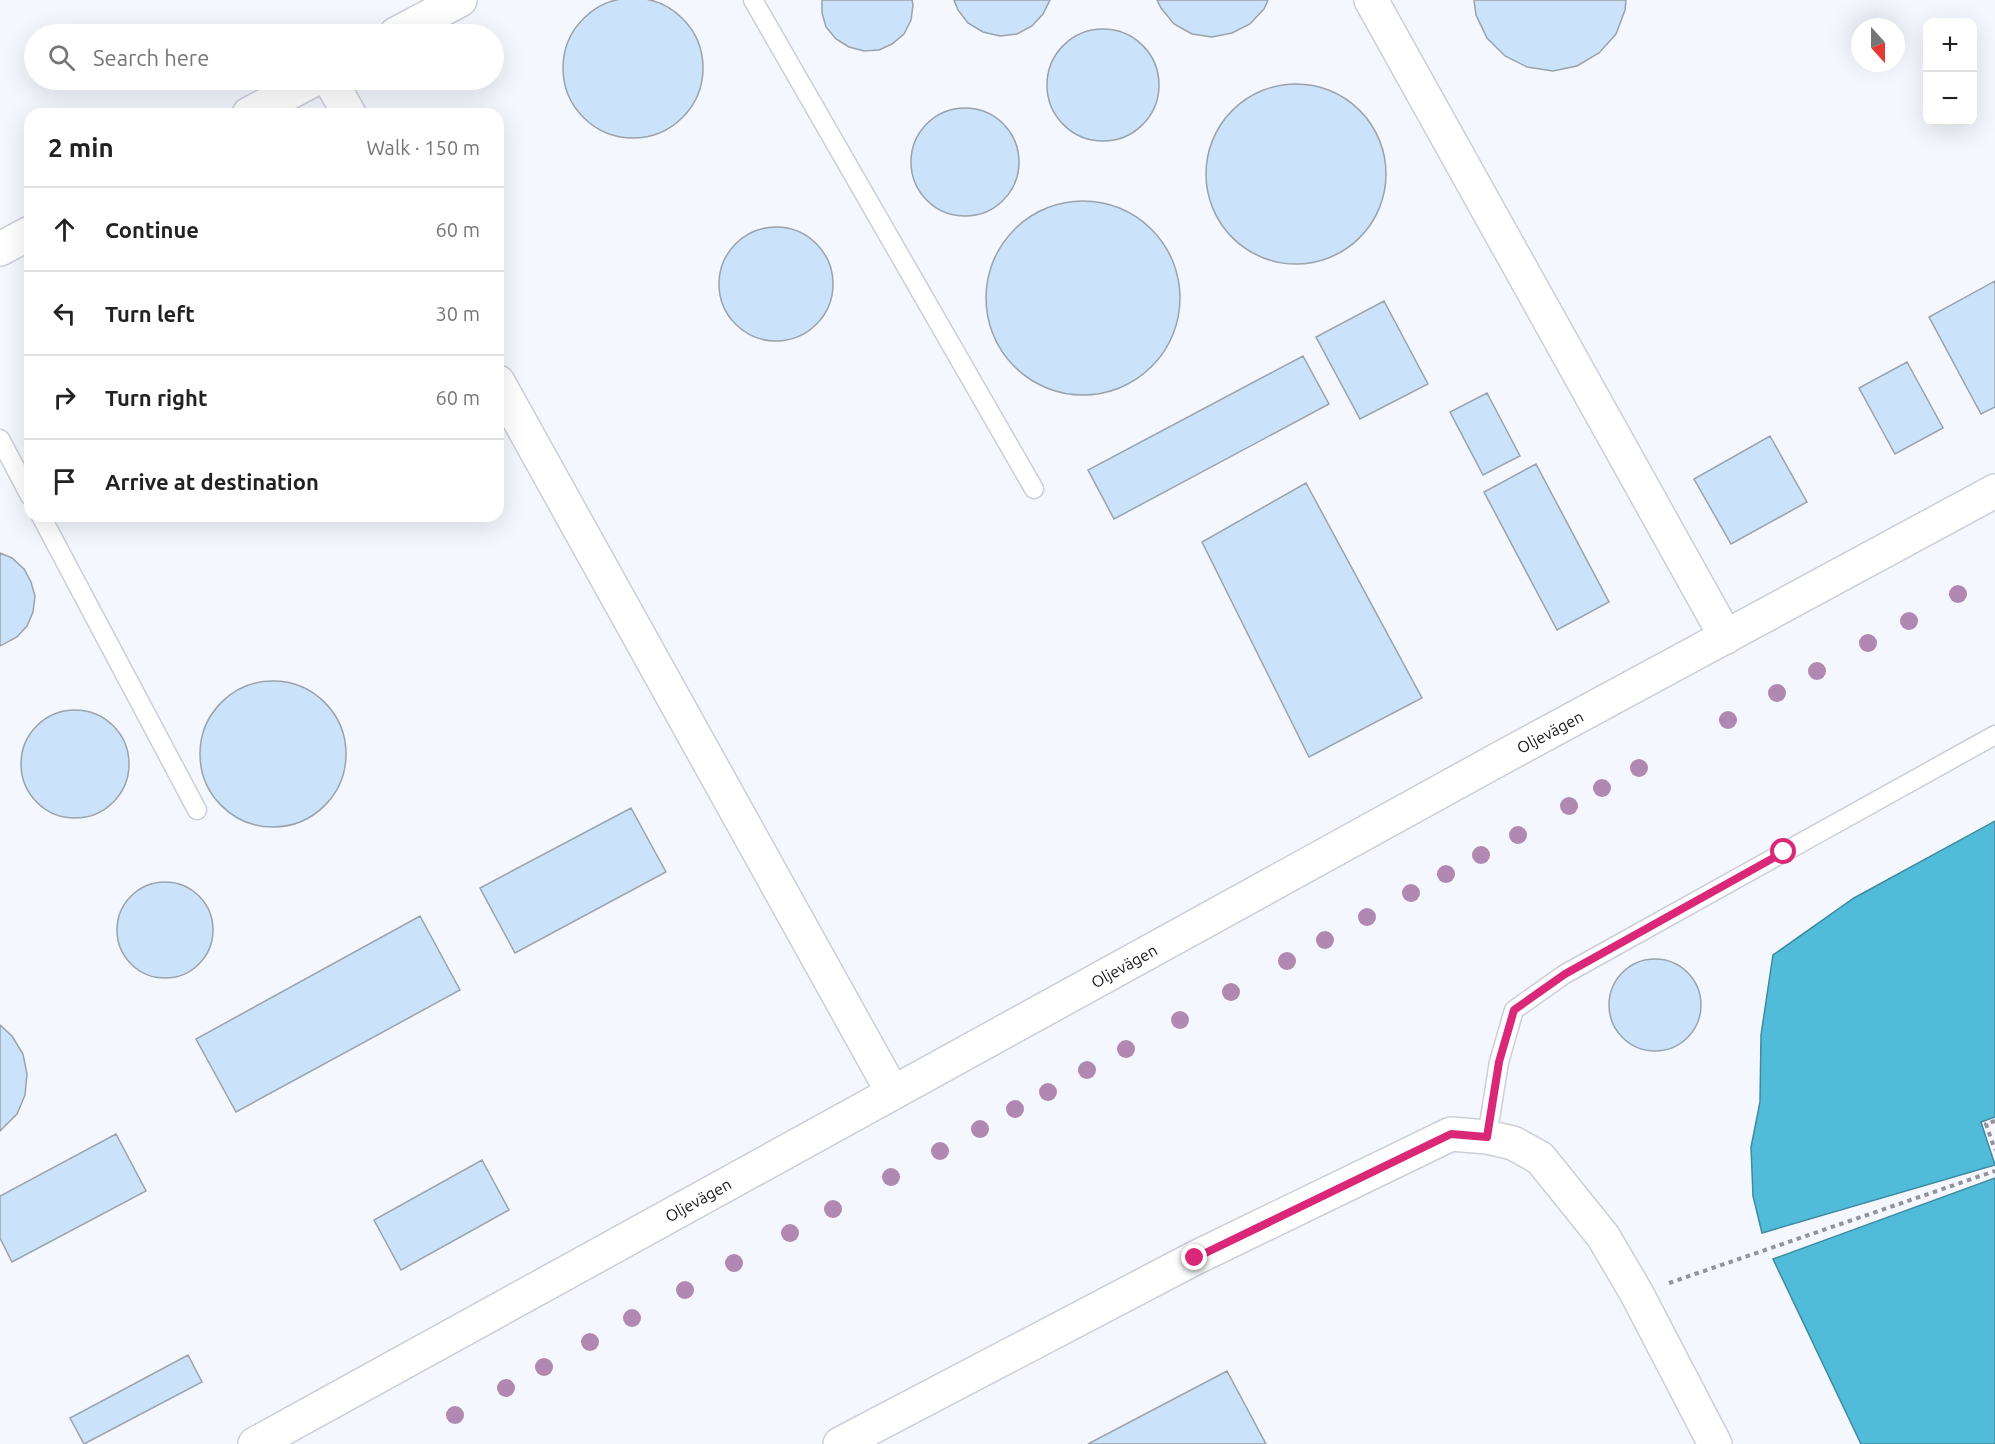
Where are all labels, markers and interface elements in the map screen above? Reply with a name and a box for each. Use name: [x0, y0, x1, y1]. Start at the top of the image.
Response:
north arrow: [1851, 18, 1905, 72]
map controls: [1923, 18, 1977, 126]
button: +: [1923, 18, 1977, 72]
search box: [24, 24, 504, 90]
icon: search: [45, 41, 78, 74]
text: Search here: [93, 45, 209, 70]
button: −: [1923, 72, 1977, 126]
text: 2 min: [48, 133, 114, 162]
text: Walk · 150 m: [367, 136, 480, 159]
icon: ahead: [48, 213, 81, 246]
text: Continue: [105, 217, 199, 242]
text: 60 m: [436, 218, 480, 241]
icon: left: [48, 297, 81, 330]
text: Turn left: [105, 301, 195, 326]
text: 30 m: [436, 302, 480, 325]
icon: right: [48, 381, 81, 414]
text: Turn right: [105, 385, 207, 410]
text: 60 m: [436, 386, 480, 409]
icon: arrive: [48, 465, 81, 498]
text: Arrive at destination: [105, 469, 319, 494]
street label: Oljevägen: [1514, 707, 1586, 757]
route start: [1770, 838, 1796, 864]
street label: Oljevägen: [1088, 941, 1160, 991]
street label: Oljevägen: [662, 1175, 734, 1225]
route end: [1181, 1244, 1207, 1270]

